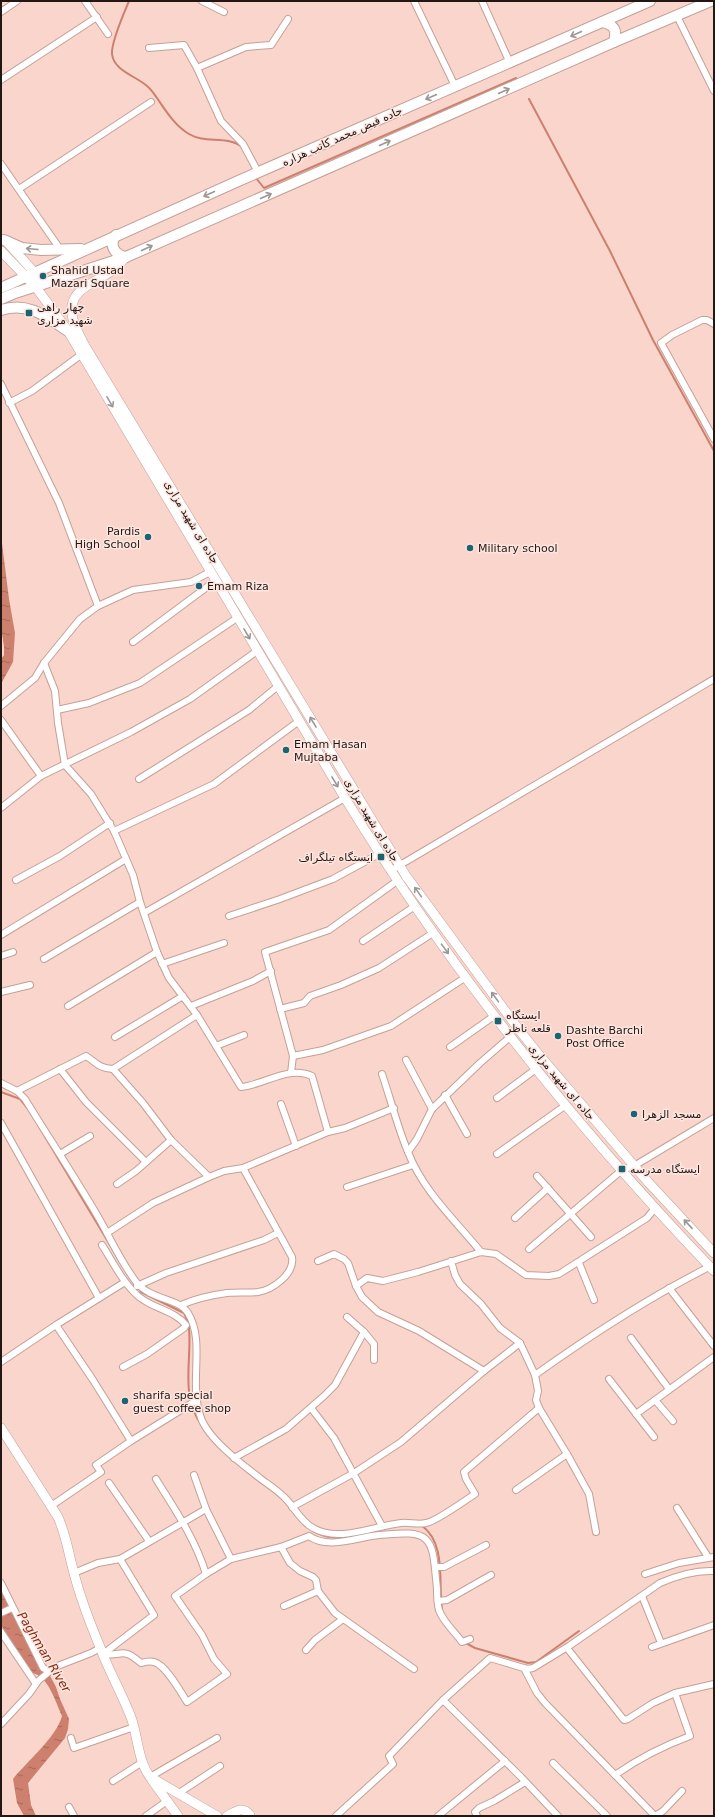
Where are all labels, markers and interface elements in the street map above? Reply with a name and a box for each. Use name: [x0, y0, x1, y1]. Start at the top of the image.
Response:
one-way arrow: [570, 30, 582, 38]
one-way arrow: [498, 86, 510, 94]
one-way arrow: [425, 94, 437, 101]
street label: جاده فیض محمد کاتب هزاره: [280, 104, 404, 169]
one-way arrow: [379, 139, 391, 146]
one-way arrow: [204, 191, 216, 198]
one-way arrow: [260, 191, 272, 199]
one-way arrow: [141, 244, 153, 251]
one-way arrow: [26, 246, 39, 253]
place label: Shahid Ustad Mazari Square: [51, 264, 130, 290]
marker: Shahid Ustad Mazari Square: [38, 271, 48, 281]
place label: چهار راهی شهید مزاری: [37, 301, 93, 327]
marker: چهار راهی شهید مزاری: [24, 308, 34, 318]
one-way arrow: [106, 396, 114, 408]
street label: جاده ای شهید مزاری: [161, 478, 222, 566]
place label: Pardis High School: [75, 525, 140, 551]
marker: Pardis High School: [143, 532, 153, 542]
place label: Military school: [478, 542, 558, 555]
marker: Military school: [465, 543, 475, 553]
place label: Emam Riza: [207, 580, 269, 593]
marker: Emam Riza: [194, 581, 204, 591]
one-way arrow: [243, 628, 251, 639]
one-way arrow: [309, 717, 317, 728]
place label: Emam Hasan Mujtaba: [294, 738, 367, 764]
marker: Emam Hasan Mujtaba: [281, 745, 291, 755]
one-way arrow: [331, 776, 339, 787]
street label: جاده ای شهید مزاری: [341, 776, 402, 864]
place label: ایستگاه تیلگراف: [298, 851, 373, 864]
marker: ایستگاه تیلگراف: [376, 852, 386, 862]
one-way arrow: [414, 887, 422, 898]
one-way arrow: [441, 943, 449, 954]
one-way arrow: [490, 992, 499, 1003]
place label: ایستگاه قلعه ناظر: [505, 1009, 551, 1035]
marker: ایستگاه قلعه ناظر: [493, 1016, 503, 1026]
place label: Dashte Barchi Post Office: [566, 1024, 643, 1050]
marker: Dashte Barchi Post Office: [553, 1031, 563, 1041]
street label: جاده ای شهید مزاری: [526, 1042, 597, 1123]
place label: مسجد الزهرا: [642, 1108, 702, 1121]
marker: مسجد الزهرا: [629, 1109, 639, 1119]
place label: ایستگاه مدرسه: [630, 1163, 700, 1176]
marker: ایستگاه مدرسه: [617, 1164, 627, 1174]
one-way arrow: [683, 1219, 692, 1229]
place label: sharifa special guest coffee shop: [133, 1389, 231, 1415]
marker: sharifa special guest coffee shop: [120, 1396, 130, 1406]
water label: Paghman River: [14, 1609, 74, 1696]

